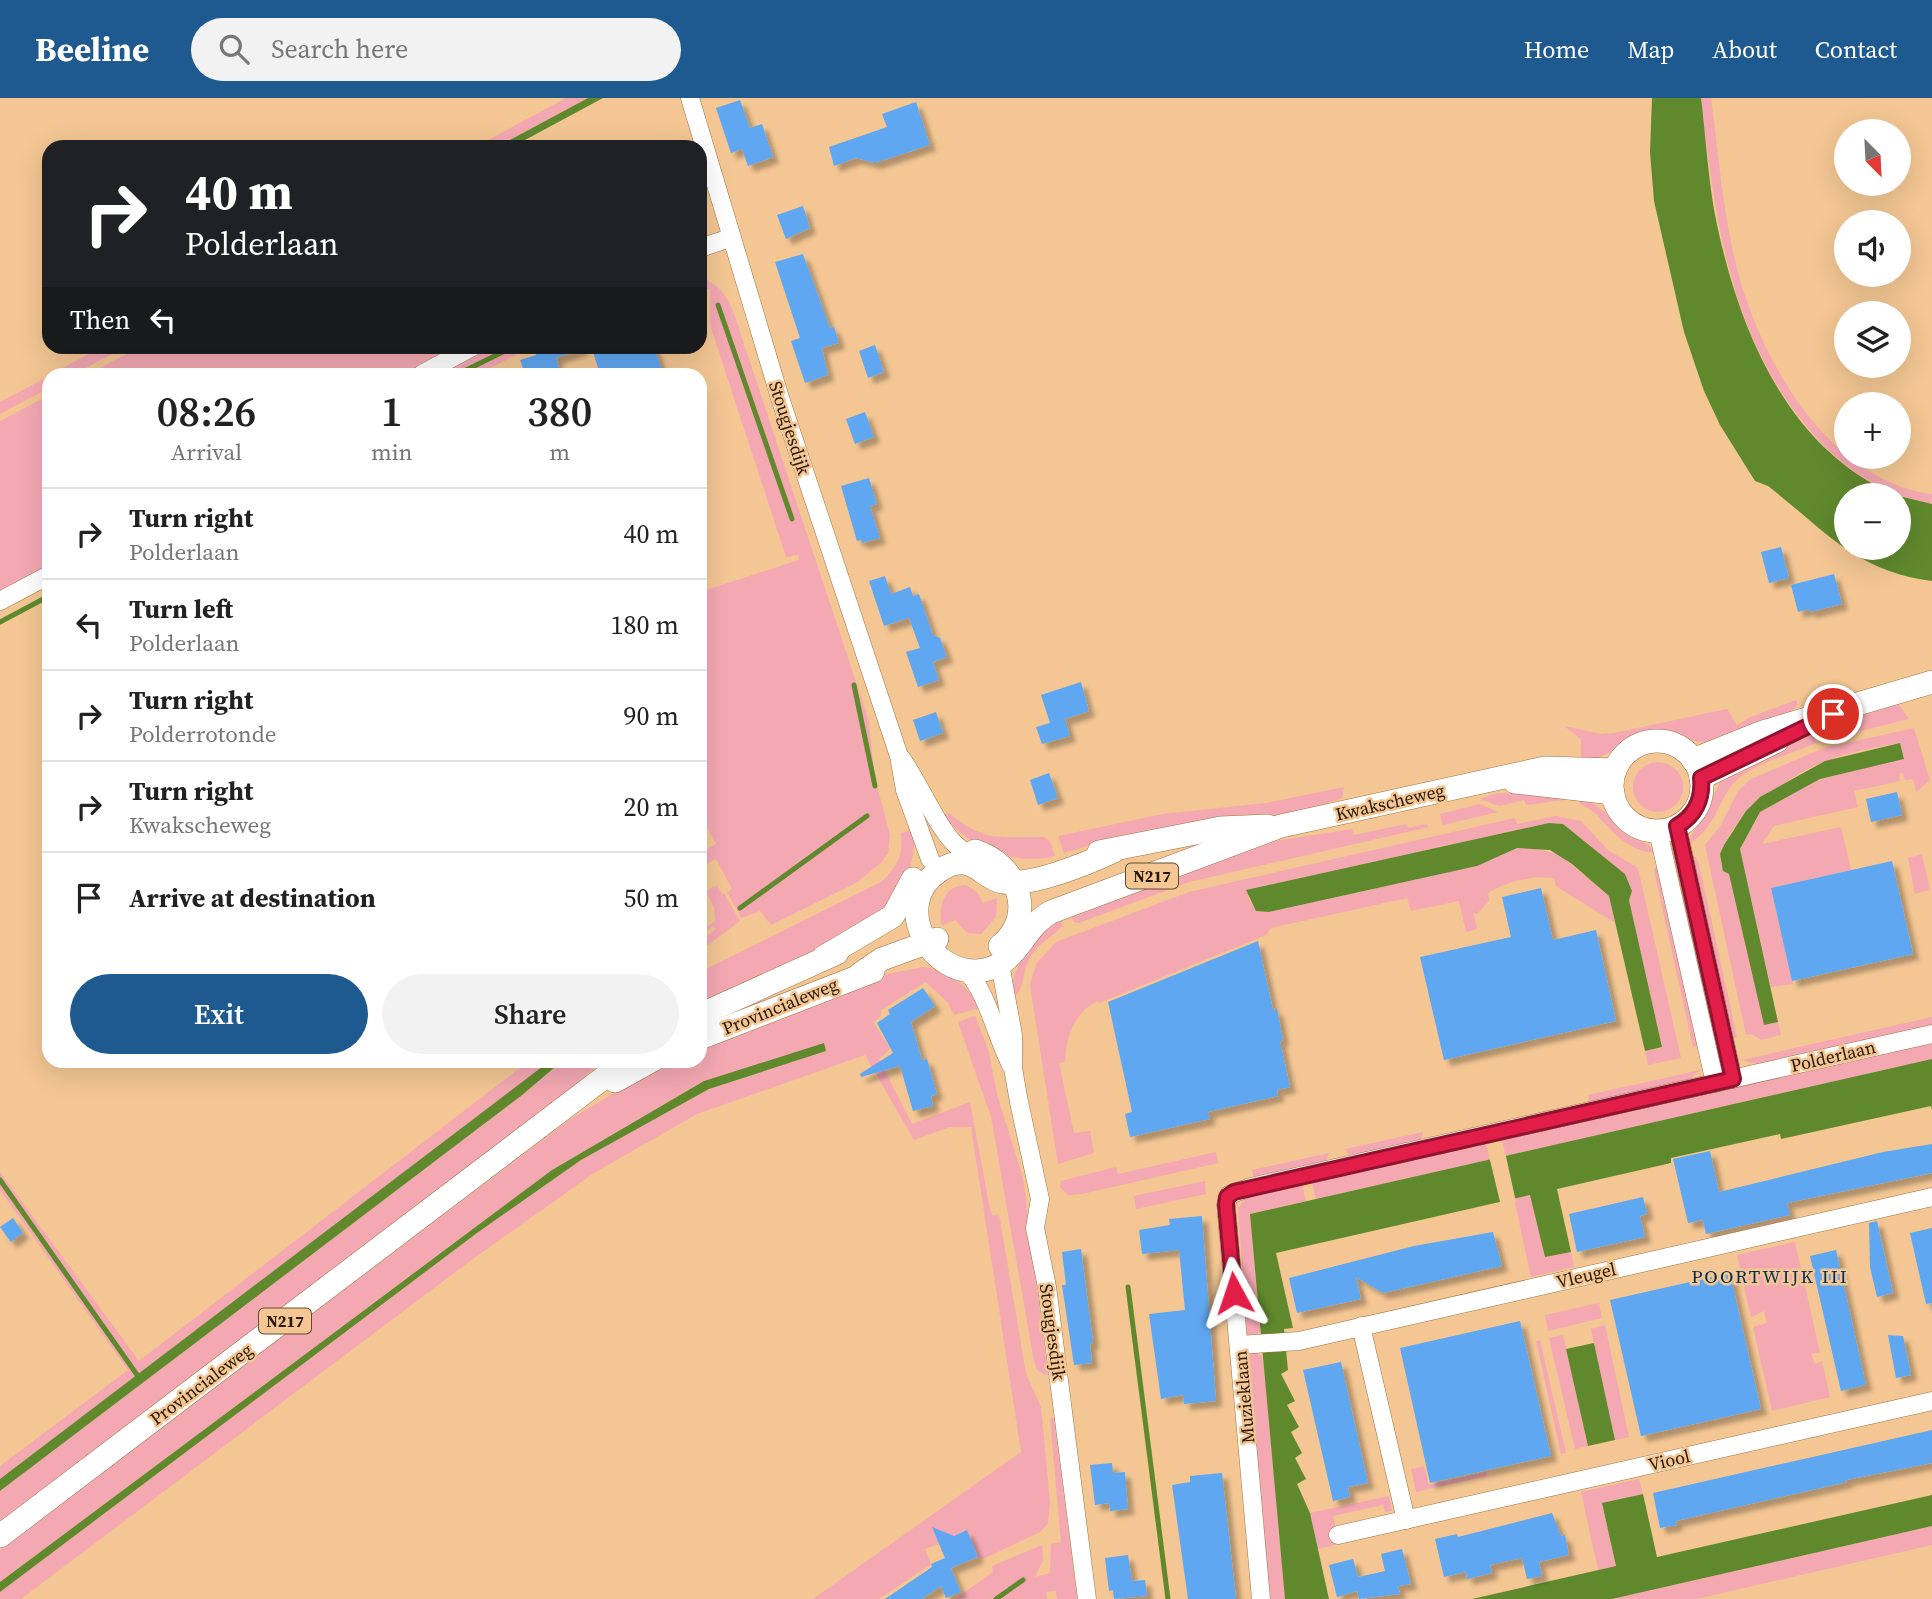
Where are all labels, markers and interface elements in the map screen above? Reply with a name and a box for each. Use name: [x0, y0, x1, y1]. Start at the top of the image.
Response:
search box: [191, 18, 681, 81]
text: Beeline: [35, 27, 149, 72]
icon: search: [215, 30, 253, 68]
text: Search here: [271, 31, 408, 67]
text: Home: [1524, 33, 1589, 66]
text: Map: [1627, 33, 1674, 66]
text: About: [1712, 33, 1777, 66]
text: Contact: [1815, 33, 1897, 66]
north arrow: [1834, 119, 1911, 196]
map controls: [1834, 119, 1911, 560]
text: 40 m: [185, 158, 293, 225]
icon: right: [70, 168, 161, 259]
button: sound: [1834, 210, 1911, 287]
text: Polderlaan: [185, 222, 339, 266]
icon: left: [144, 301, 182, 339]
button: layers: [1834, 301, 1911, 378]
text: Then: [70, 302, 130, 338]
street label: Stougjesdijk: [763, 378, 817, 478]
text: 08:26: [156, 382, 256, 440]
text: 1: [381, 382, 403, 440]
text: 380: [527, 382, 592, 440]
button: +: [1834, 392, 1911, 469]
text: Arrival: [171, 436, 242, 468]
text: min: [371, 436, 412, 468]
text: m: [549, 436, 570, 468]
button: −: [1834, 483, 1911, 560]
text: Turn right: [129, 500, 253, 536]
icon: right: [70, 515, 108, 553]
text: 40 m: [624, 516, 679, 552]
text: Polderlaan: [129, 536, 239, 568]
text: Turn left: [129, 591, 233, 627]
icon: left: [70, 606, 108, 644]
text: 180 m: [611, 607, 679, 643]
text: Polderlaan: [129, 627, 239, 659]
text: Turn right: [129, 682, 253, 718]
pin: [1803, 684, 1863, 744]
icon: arrive: [1814, 695, 1852, 733]
icon: right: [70, 697, 108, 735]
text: 90 m: [624, 698, 679, 734]
text: Polderrotonde: [129, 718, 277, 750]
text: Turn right: [129, 773, 253, 809]
street label: Kwakscheweg: [1333, 777, 1447, 827]
icon: right: [70, 788, 108, 826]
text: 20 m: [624, 789, 679, 825]
text: Kwakscheweg: [129, 809, 271, 841]
road number: N217: [1126, 863, 1178, 888]
icon: arrive: [70, 879, 108, 917]
text: Arrive at destination: [129, 880, 376, 916]
text: 50 m: [624, 880, 679, 916]
street label: Provincialeweg: [718, 971, 842, 1041]
button: Exit: [70, 974, 368, 1054]
button: Share: [382, 974, 679, 1054]
street label: Polderlaan: [1788, 1034, 1878, 1078]
position arrow: [1197, 1256, 1271, 1330]
street label: Vleugel: [1554, 1256, 1618, 1294]
district label: POORTWIJK III: [1691, 1263, 1849, 1289]
street label: Stougjesdijk: [1034, 1282, 1072, 1382]
road number: N217: [259, 1308, 311, 1334]
street label: Provincialeweg: [144, 1337, 258, 1431]
street label: Muzieklaan: [1227, 1349, 1261, 1444]
street label: Viool: [1646, 1443, 1692, 1477]

